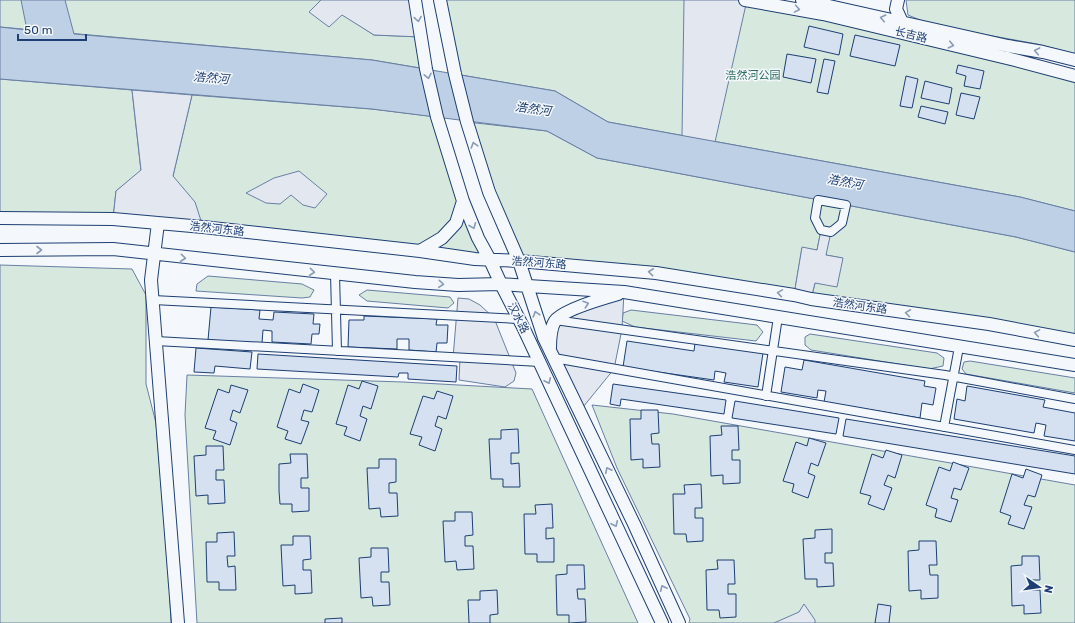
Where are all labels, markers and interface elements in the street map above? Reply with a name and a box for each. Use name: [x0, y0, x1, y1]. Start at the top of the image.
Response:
one-way arrow: [794, 5, 800, 13]
one-way arrow: [880, 14, 886, 22]
scale bar: [18, 16, 86, 42]
one-way arrow: [413, 16, 422, 22]
text: 50 m: [24, 23, 52, 37]
street label: 长吉路: [893, 25, 929, 45]
one-way arrow: [948, 40, 954, 48]
one-way arrow: [1034, 47, 1040, 55]
water label: 浩然河: [192, 69, 232, 87]
park label: 浩然河公园: [726, 69, 781, 82]
one-way arrow: [423, 72, 431, 79]
water label: 浩然河: [514, 100, 554, 119]
one-way arrow: [470, 141, 479, 148]
water label: 浩然河: [826, 172, 866, 192]
street label: 浩然河东路: [189, 220, 245, 238]
one-way arrow: [469, 223, 477, 230]
one-way arrow: [36, 246, 42, 254]
one-way arrow: [179, 253, 186, 262]
street label: 浩然河东路: [511, 255, 567, 271]
one-way arrow: [309, 267, 315, 276]
one-way arrow: [648, 268, 655, 277]
one-way arrow: [438, 279, 444, 288]
one-way arrow: [777, 289, 783, 298]
street label: 浩然河东路: [832, 296, 888, 316]
street label: 汉水路: [505, 300, 531, 336]
one-way arrow: [582, 300, 589, 309]
one-way arrow: [905, 309, 911, 318]
one-way arrow: [532, 311, 541, 318]
one-way arrow: [1034, 329, 1040, 338]
one-way arrow: [543, 377, 551, 384]
one-way arrow: [605, 467, 613, 474]
one-way arrow: [610, 520, 618, 527]
north arrow: [1019, 567, 1059, 607]
one-way arrow: [660, 584, 668, 592]
text: N: [1041, 584, 1055, 595]

